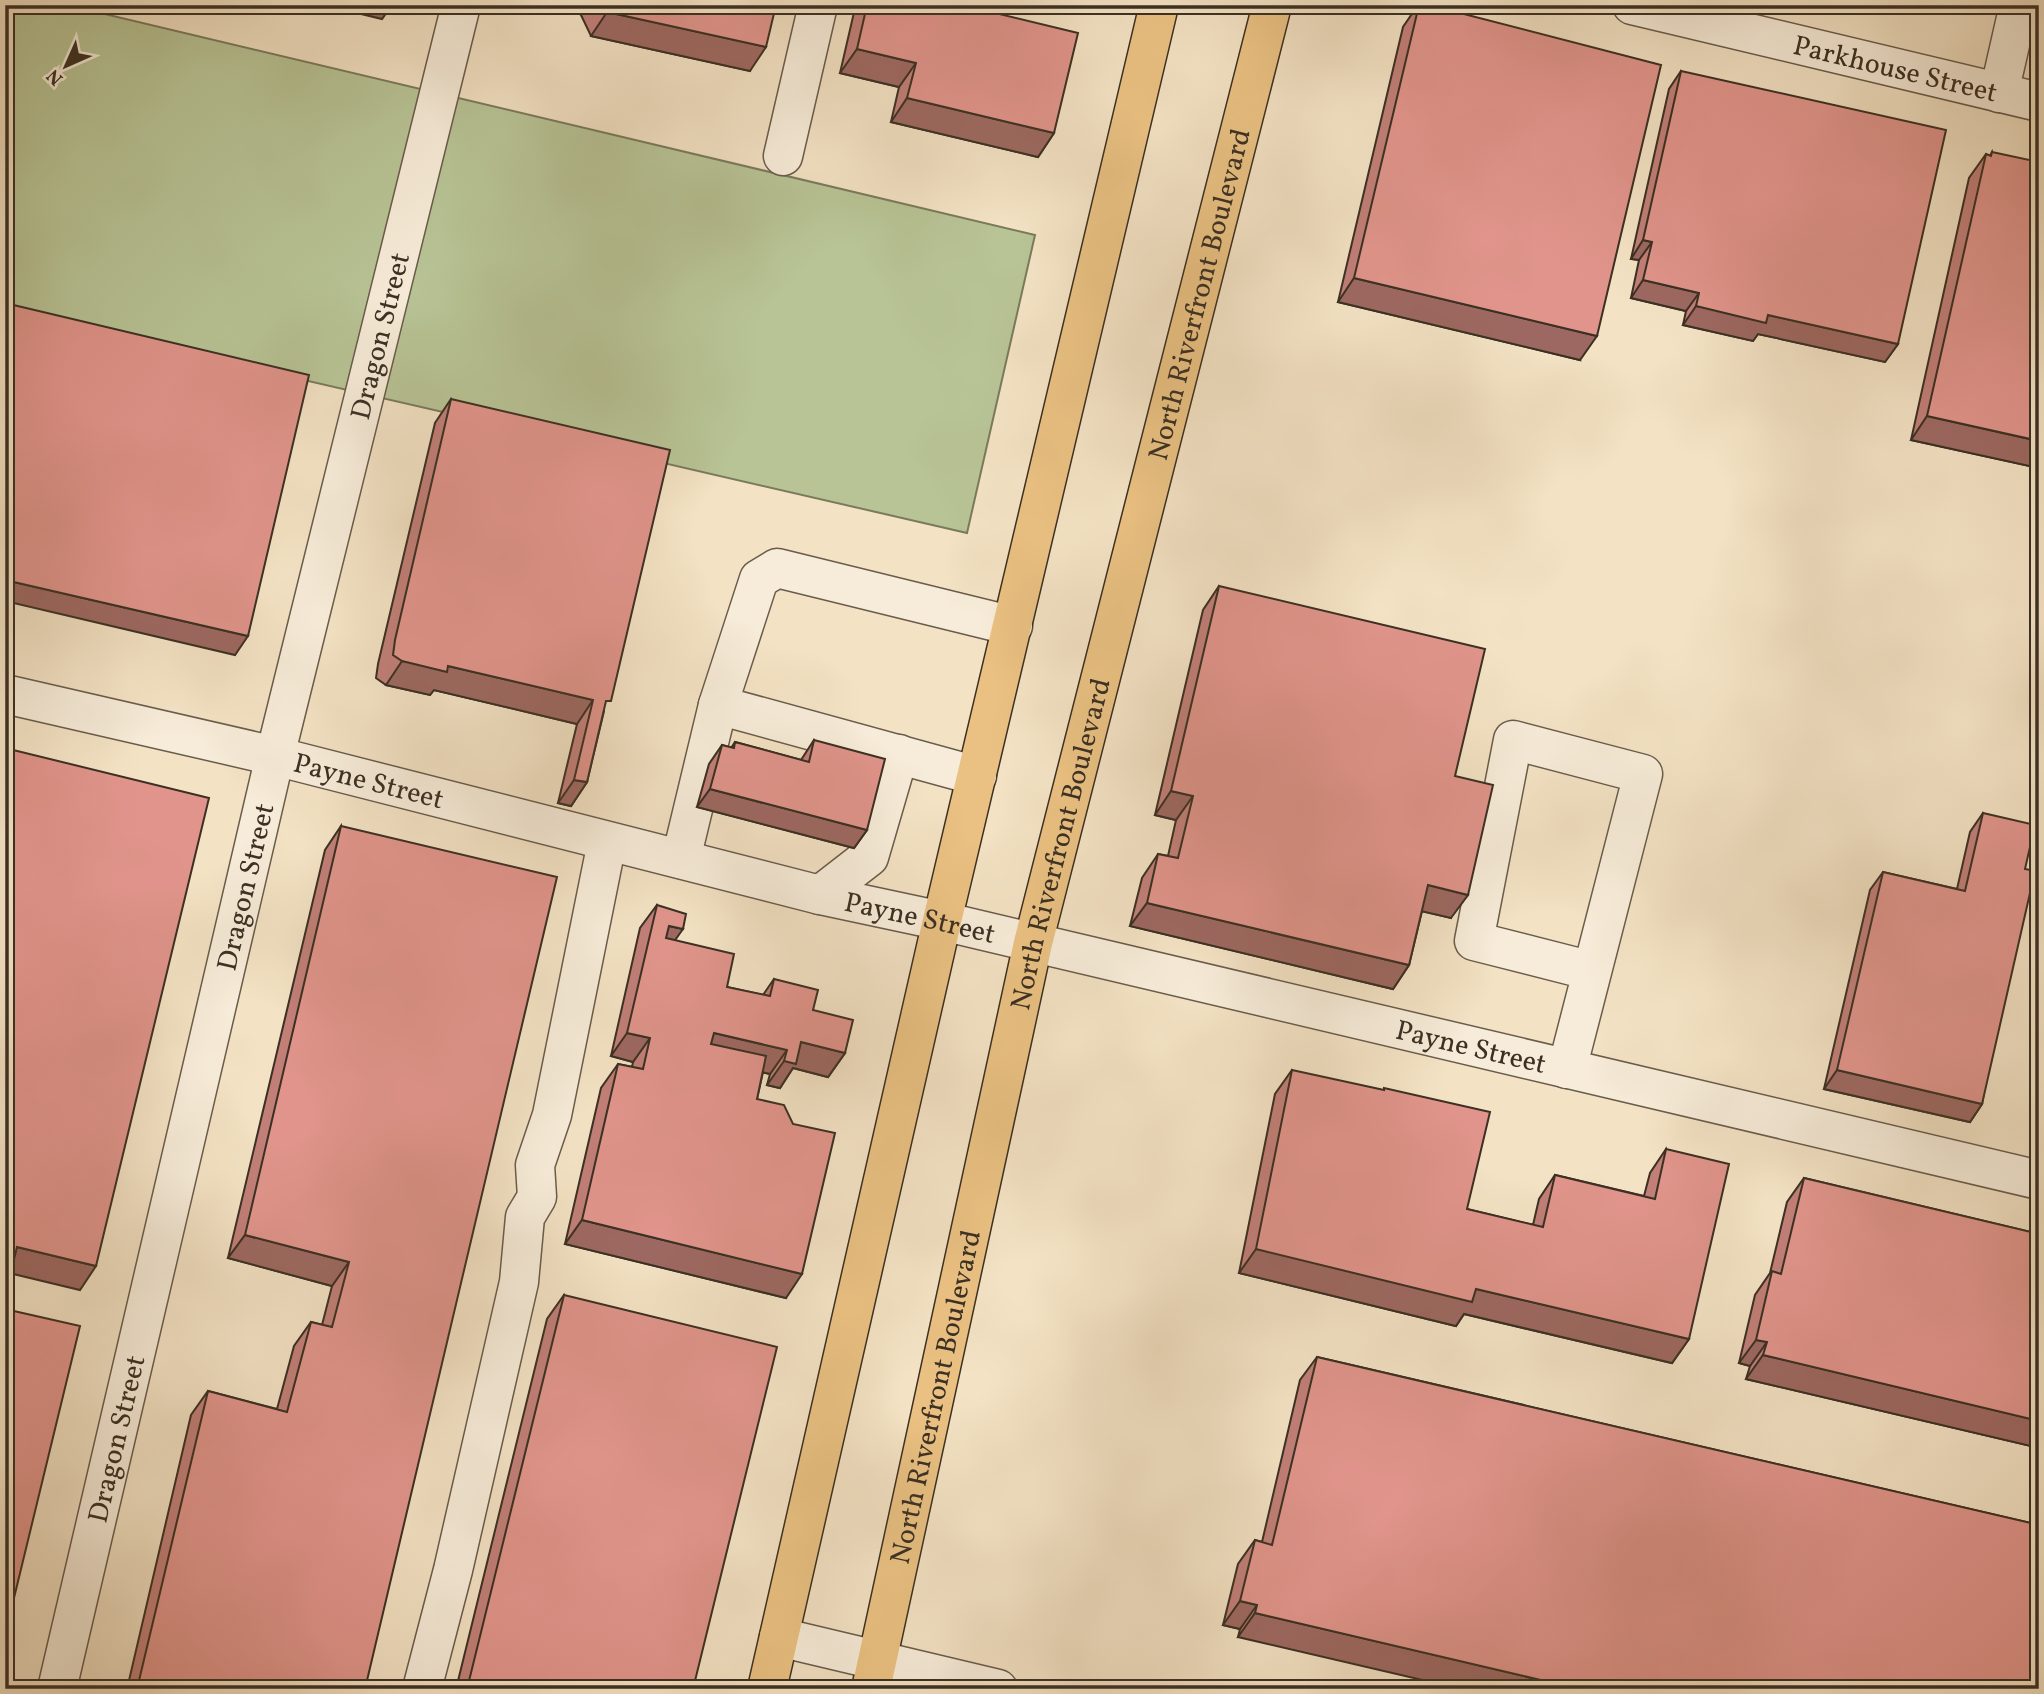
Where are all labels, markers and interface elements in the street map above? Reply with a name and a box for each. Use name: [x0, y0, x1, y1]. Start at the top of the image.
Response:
street label: Parkhouse Street: [1789, 27, 2001, 113]
north arrow: [32, 32, 102, 102]
text: N: [41, 62, 69, 91]
street label: North Riverfront Boulevard: [1140, 125, 1262, 465]
street label: Dragon Street: [342, 249, 421, 424]
street label: North Riverfront Boulevard: [1002, 674, 1122, 1014]
street label: Payne Street: [289, 745, 448, 820]
street label: Dragon Street: [208, 799, 285, 975]
street label: Payne Street: [841, 884, 999, 955]
street label: Payne Street: [1391, 1012, 1550, 1085]
street label: North Riverfront Boulevard: [882, 1227, 992, 1568]
street label: Dragon Street: [79, 1352, 156, 1527]

